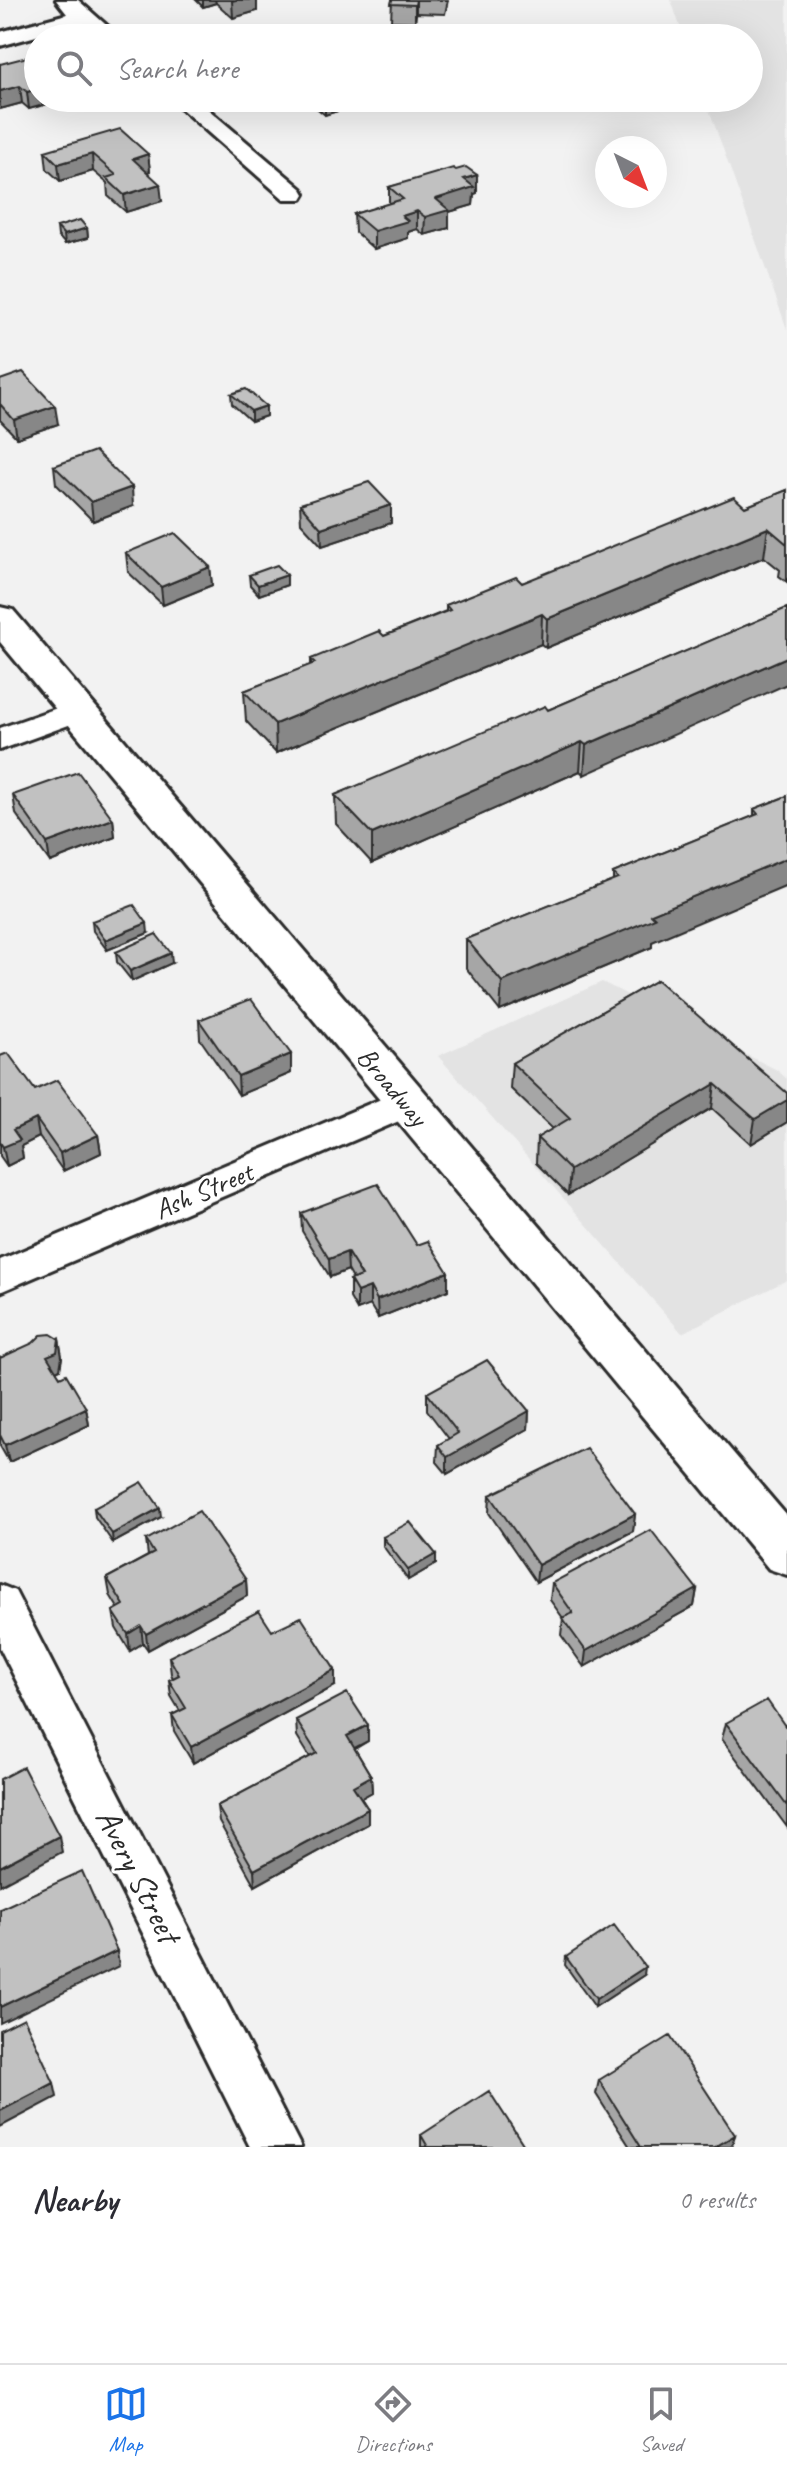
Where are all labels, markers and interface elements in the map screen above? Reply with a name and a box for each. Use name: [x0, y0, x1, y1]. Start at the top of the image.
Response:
search box: [24, 24, 763, 112]
icon: search: [52, 46, 96, 90]
text: Search here: [116, 49, 238, 87]
north arrow: [595, 136, 667, 208]
street label: Broadway: [350, 1040, 437, 1135]
street label: Ash Street: [149, 1153, 260, 1227]
street label: Avery Street: [86, 1801, 193, 1954]
text: Nearby: [32, 2178, 118, 2221]
text: 0 results: [679, 2183, 755, 2216]
tab: Map: [104, 2382, 148, 2458]
tab: Directions: [355, 2382, 432, 2458]
tab: Saved: [639, 2382, 683, 2458]

